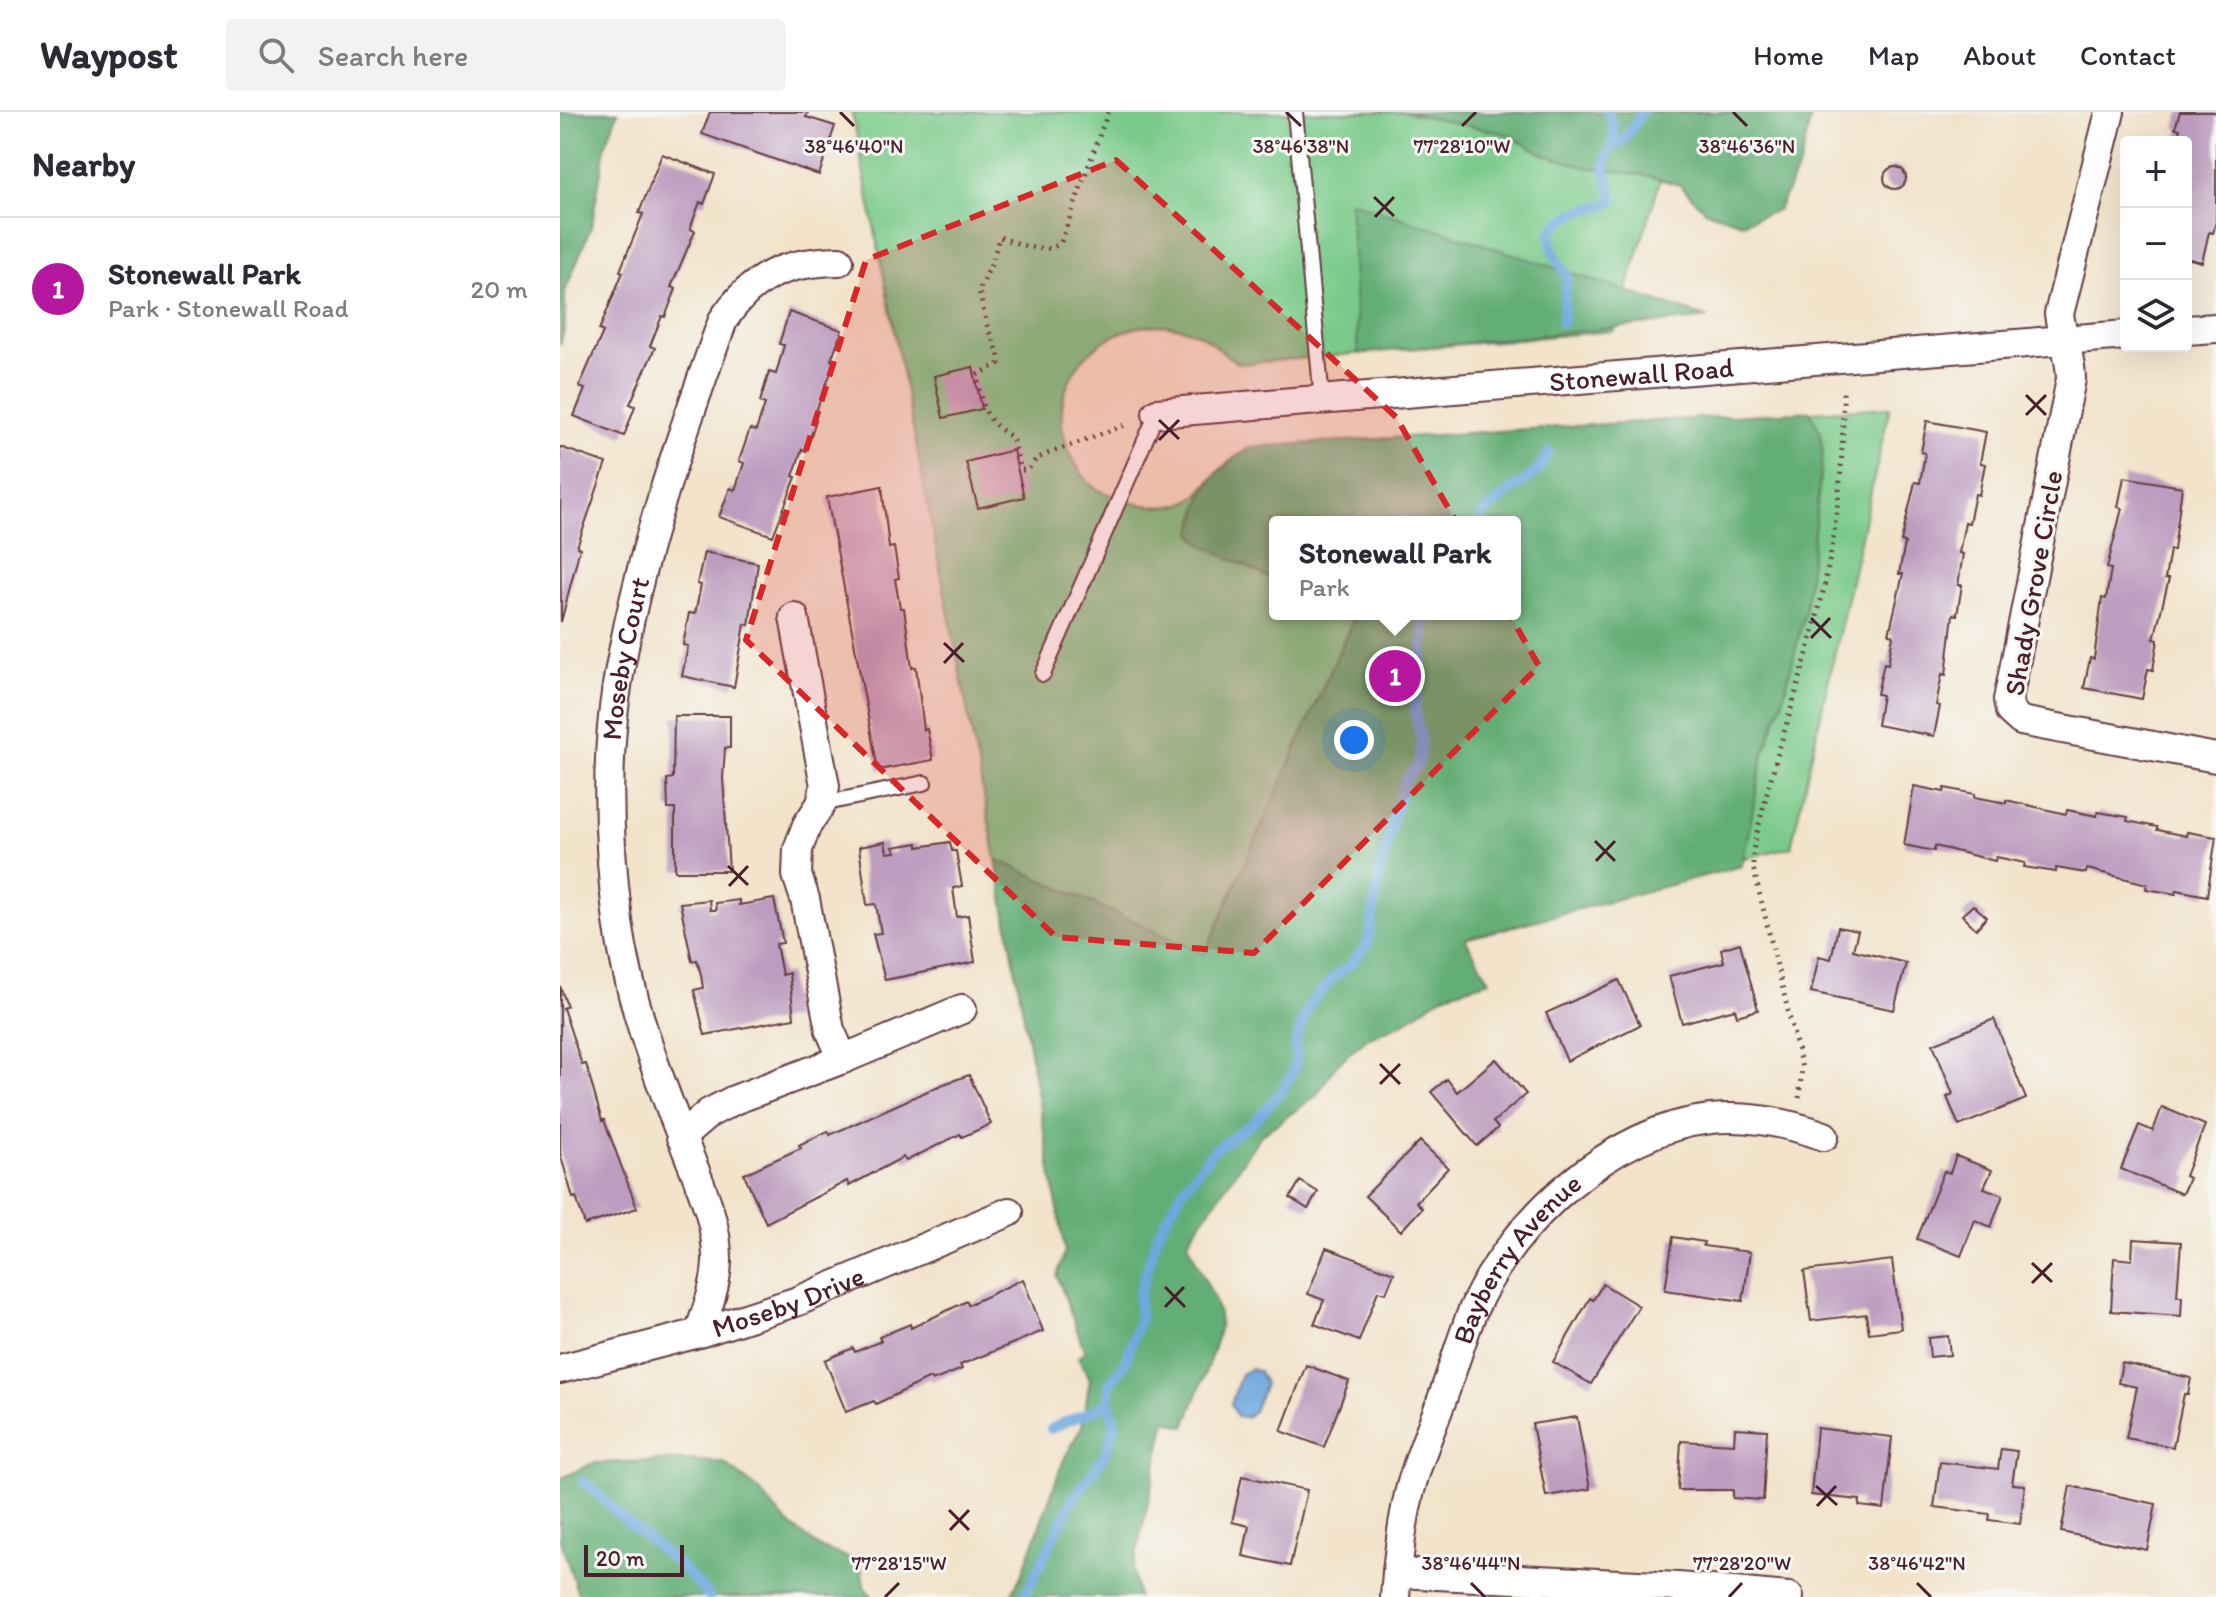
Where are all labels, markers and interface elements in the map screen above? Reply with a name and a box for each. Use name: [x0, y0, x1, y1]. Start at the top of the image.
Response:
search box: [226, 19, 786, 91]
text: Waypost: [40, 32, 178, 78]
icon: search: [254, 33, 298, 77]
text: Search here: [318, 37, 468, 74]
text: Home: [1753, 38, 1824, 72]
text: Map: [1868, 38, 1919, 72]
text: About: [1963, 38, 2036, 72]
text: Contact: [2080, 38, 2176, 72]
text: 38°46'40"N: [804, 134, 904, 158]
text: 38°46'38"N: [1253, 134, 1349, 158]
text: 77°28'10"W: [1414, 134, 1510, 158]
text: 38°46'36"N: [1699, 134, 1795, 158]
map controls: [2120, 136, 2192, 352]
button: +: [2120, 136, 2192, 208]
text: Nearby: [32, 144, 135, 185]
button: −: [2120, 208, 2192, 280]
text: Stonewall Park: [108, 255, 301, 292]
text: 1: [52, 273, 64, 305]
text: 20 m: [471, 273, 528, 305]
button: layers: [2120, 280, 2192, 352]
text: Park · Stonewall Road: [108, 292, 349, 324]
street label: Stonewall Road: [1548, 350, 1735, 398]
street label: Shady Grove Circle: [1996, 468, 2070, 698]
popup: [1269, 516, 1521, 620]
text: Stonewall Park: [1299, 534, 1491, 571]
text: Park: [1299, 571, 1350, 603]
street label: Moseby Court: [594, 573, 656, 742]
pin: 1: [1369, 646, 1421, 706]
your location: [1334, 720, 1374, 760]
street label: Bayberry Avenue: [1445, 1166, 1588, 1348]
street label: Moseby Drive: [708, 1258, 869, 1345]
scale bar: [584, 1541, 684, 1577]
text: 20 m: [596, 1545, 645, 1572]
text: 77°28'15"W: [851, 1551, 947, 1575]
text: 38°46'44"N: [1422, 1551, 1520, 1575]
text: 77°28'20"W: [1693, 1551, 1791, 1575]
text: 38°46'42"N: [1868, 1551, 1966, 1575]

